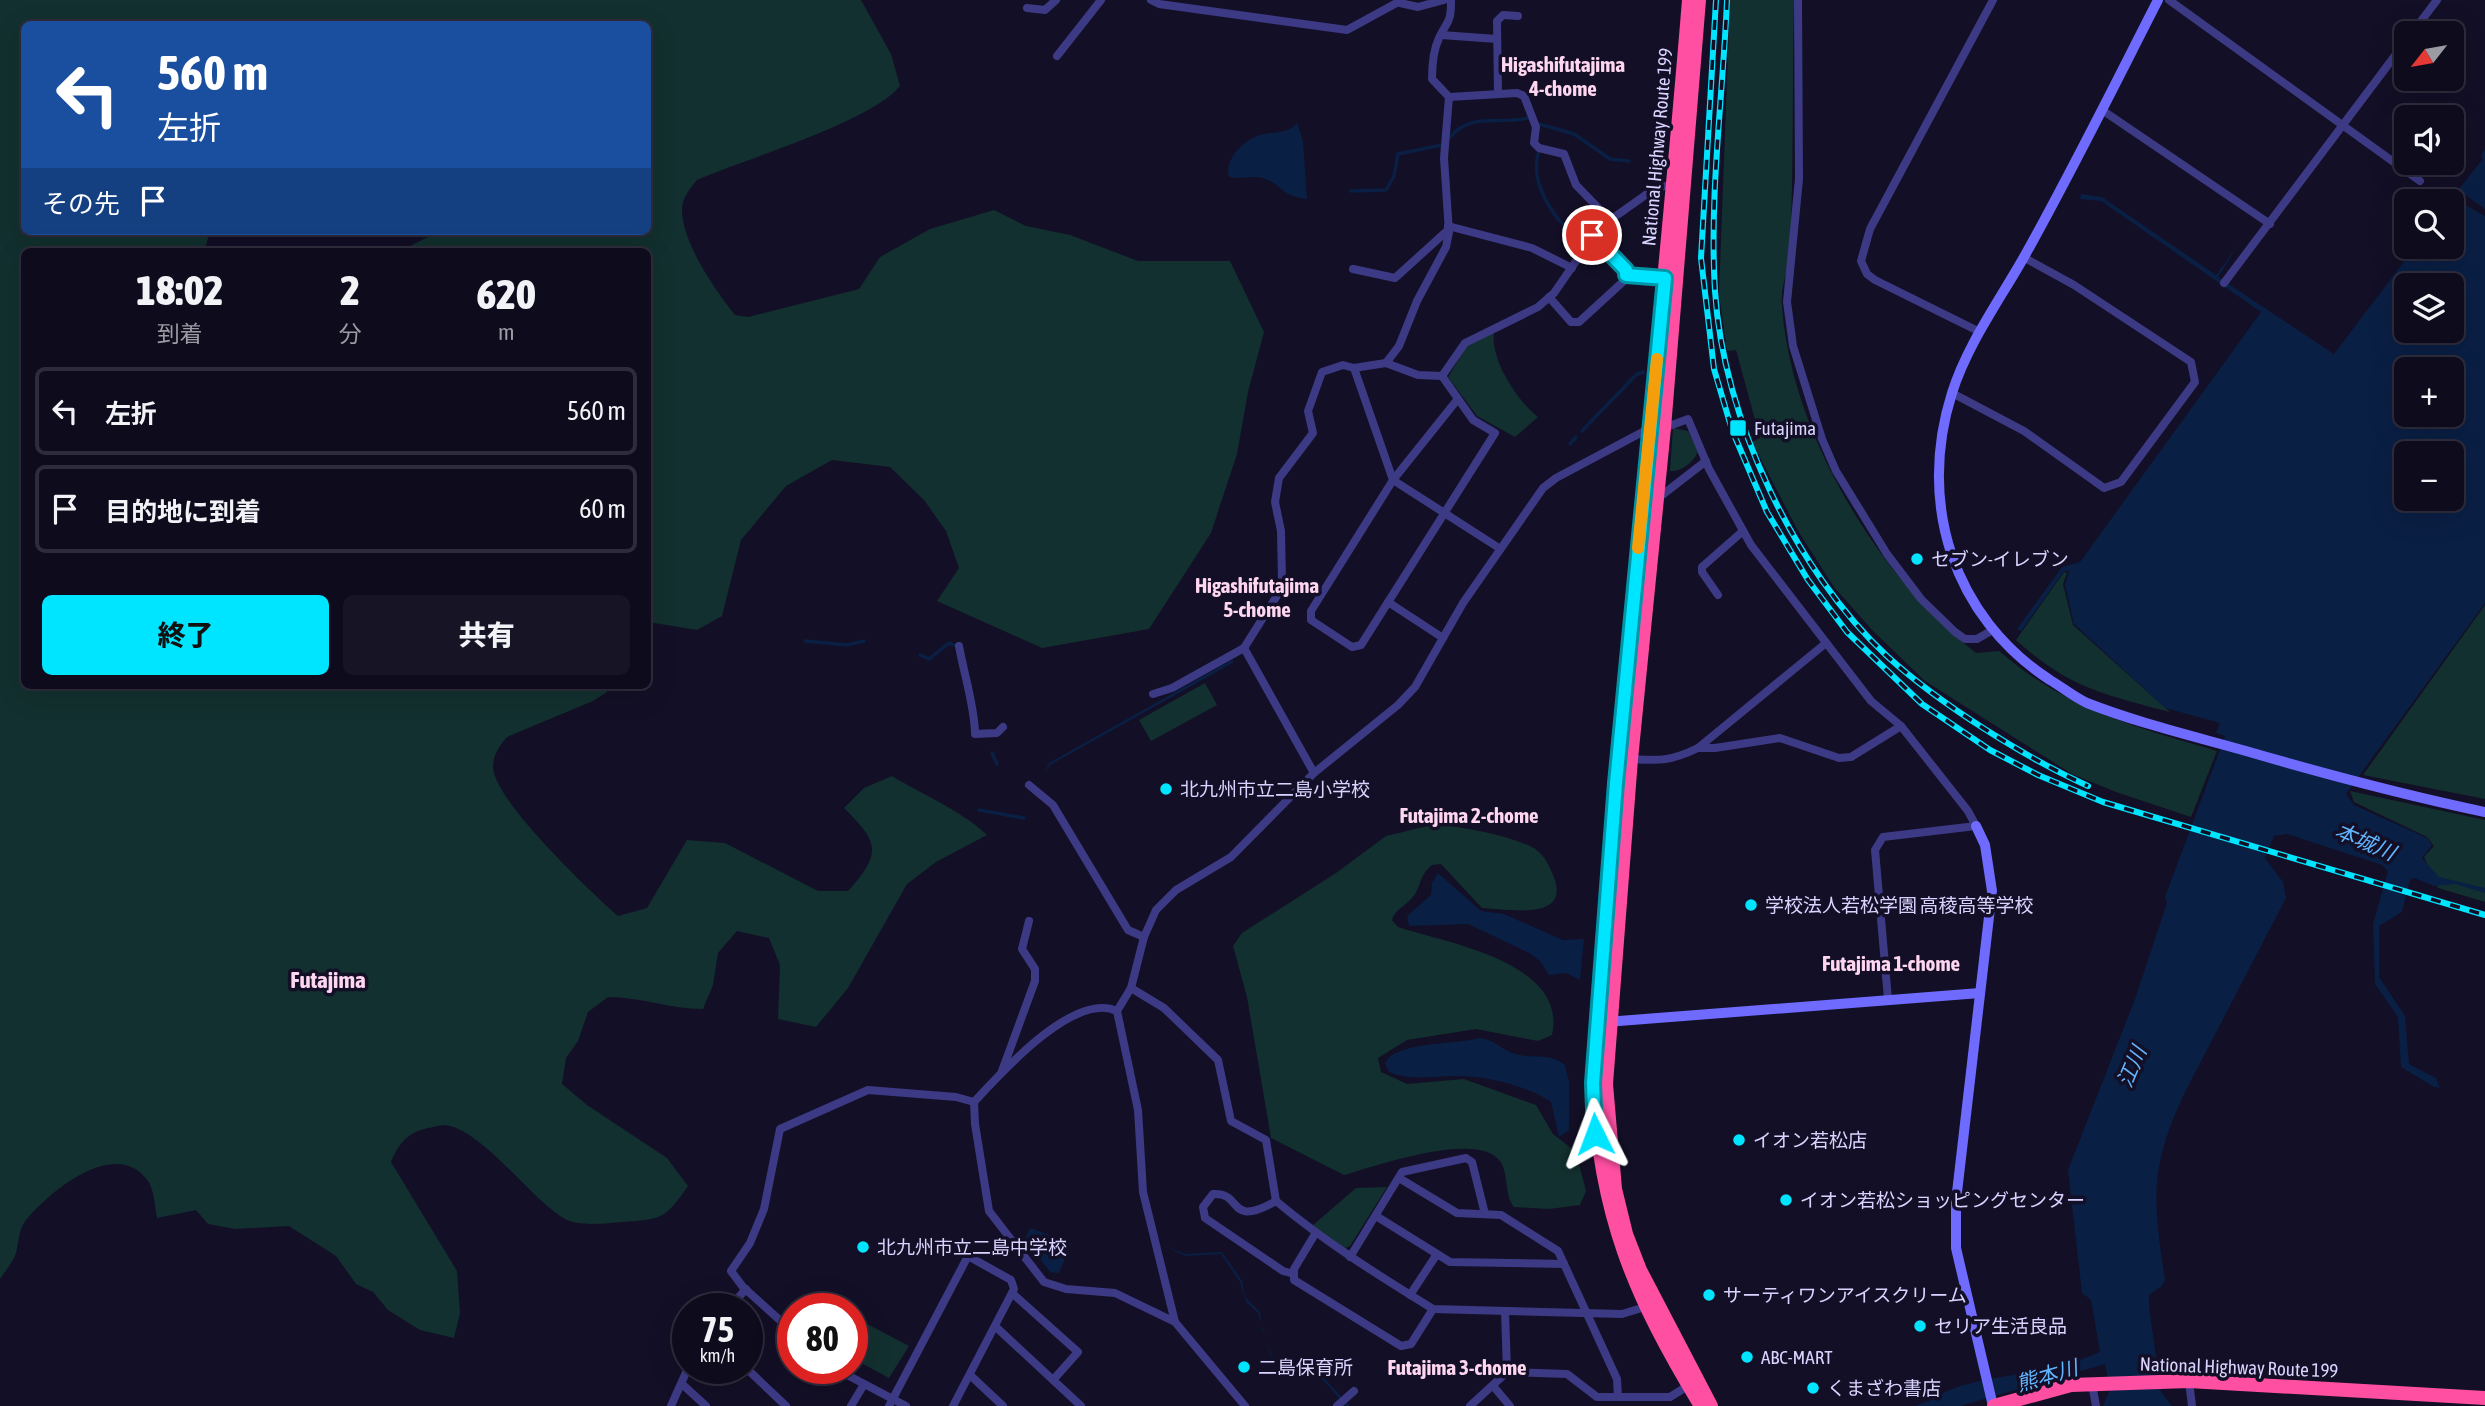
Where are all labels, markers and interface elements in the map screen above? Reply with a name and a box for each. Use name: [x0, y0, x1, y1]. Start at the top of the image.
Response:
north arrow: [2394, 21, 2464, 91]
map controls: [2394, 21, 2464, 511]
text: 560 m: [157, 44, 268, 100]
street label: National Highway Route 199: [1637, 47, 1677, 247]
icon: left: [42, 49, 133, 140]
district label: Higashifutajima 4-chome: [1501, 52, 1625, 100]
button: sound: [2394, 105, 2464, 175]
text: 左折: [157, 109, 221, 146]
icon: arrive: [134, 182, 172, 220]
text: その先: [42, 189, 120, 219]
button: search: [2394, 189, 2464, 259]
pin: [1562, 205, 1622, 265]
icon: arrive: [1573, 216, 1611, 254]
text: 18:02: [136, 266, 223, 314]
text: 2: [340, 266, 360, 314]
text: 620: [477, 270, 536, 318]
button: layers: [2394, 273, 2464, 343]
text: m: [498, 319, 515, 345]
text: 到着: [157, 321, 203, 347]
text: 分: [339, 321, 362, 347]
button: +: [2394, 357, 2464, 427]
icon: left: [46, 392, 84, 430]
text: 560 m: [567, 396, 626, 426]
text: 左折: [105, 399, 157, 429]
place label: Futajima: [1754, 417, 1816, 439]
marker: Futajima: [1728, 418, 1748, 438]
button: −: [2394, 441, 2464, 511]
icon: arrive: [46, 490, 84, 528]
text: 60 m: [579, 494, 626, 524]
text: 目的地に到着: [105, 497, 261, 527]
place label: セブン-イレブン: [1931, 548, 2069, 570]
marker: セブン-イレブン: [1909, 551, 1925, 567]
district label: Higashifutajima 5-chome: [1195, 573, 1319, 621]
button: 終了: [42, 595, 329, 675]
button: 共有: [343, 595, 630, 675]
place label: 北九州市立二島小学校: [1180, 778, 1370, 800]
marker: 北九州市立二島小学校: [1158, 781, 1174, 797]
district label: Futajima 2-chome: [1399, 803, 1539, 827]
water label: 本城川: [2332, 818, 2401, 865]
place label: 学校法人若松学園 高稜高等学校: [1765, 894, 2034, 916]
marker: 学校法人若松学園 高稜高等学校: [1743, 897, 1759, 913]
district label: Futajima 1-chome: [1822, 951, 1960, 975]
district label: Futajima: [290, 967, 366, 993]
water label: 江川: [2112, 1041, 2151, 1091]
position arrow: [1558, 1097, 1632, 1171]
place label: イオン若松店: [1753, 1129, 1867, 1151]
marker: イオン若松店: [1731, 1132, 1747, 1148]
place label: イオン若松ショッピングセンター: [1800, 1189, 2085, 1211]
marker: イオン若松ショッピングセンター: [1778, 1192, 1794, 1208]
place label: 北九州市立二島中学校: [877, 1236, 1067, 1258]
marker: 北九州市立二島中学校: [855, 1239, 871, 1255]
place label: サーティワンアイスクリーム: [1723, 1284, 1967, 1306]
marker: サーティワンアイスクリーム: [1701, 1287, 1717, 1303]
speed limit sign: 80: [777, 1293, 868, 1384]
text: 75: [701, 1309, 734, 1349]
place label: セリア生活良品: [1934, 1315, 2067, 1337]
marker: セリア生活良品: [1912, 1318, 1928, 1334]
text: km/h: [700, 1345, 735, 1366]
place label: ABC-MART: [1761, 1346, 1833, 1368]
marker: ABC-MART: [1739, 1349, 1755, 1365]
street label: National Highway Route 199: [2139, 1353, 2339, 1381]
water label: 熊本川: [2013, 1354, 2082, 1395]
district label: Futajima 3-chome: [1387, 1355, 1527, 1379]
place label: 二島保育所: [1258, 1356, 1353, 1378]
marker: 二島保育所: [1236, 1359, 1252, 1375]
place label: くまざわ書店: [1827, 1377, 1941, 1399]
marker: くまざわ書店: [1805, 1380, 1821, 1396]

